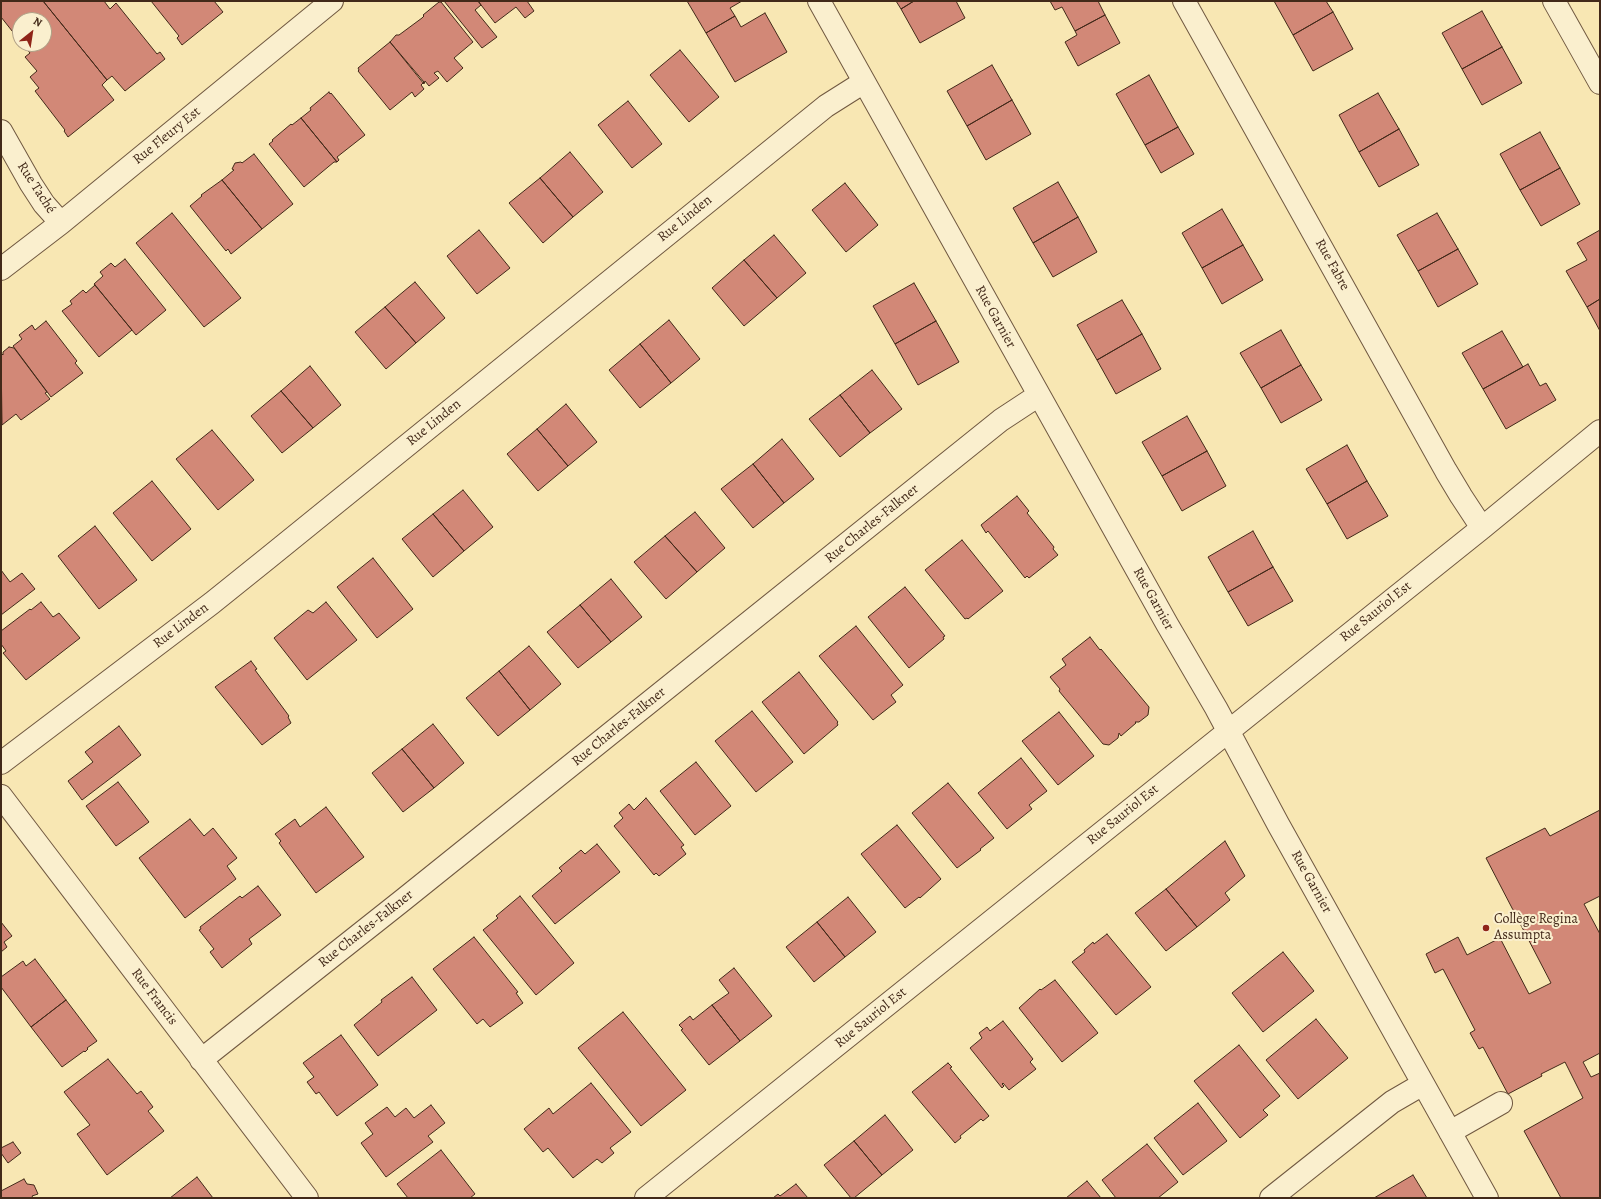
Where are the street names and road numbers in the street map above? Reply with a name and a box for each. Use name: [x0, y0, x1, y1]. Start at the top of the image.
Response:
street label: Rue Fleury Est: [130, 104, 204, 168]
street label: Rue Taché: [13, 159, 59, 217]
street label: Rue Linden: [654, 192, 716, 246]
street label: Rue Fabre: [1311, 236, 1353, 294]
street label: Rue Garnier: [971, 283, 1019, 351]
street label: Rue Linden: [403, 396, 465, 450]
street label: Rue Charles-Falkner: [822, 481, 922, 567]
street label: Rue Garnier: [1129, 565, 1177, 633]
street label: Rue Sauriol Est: [1337, 578, 1415, 646]
street label: Rue Linden: [150, 600, 212, 652]
street label: Rue Charles-Falkner: [569, 684, 669, 770]
street label: Rue Sauriol Est: [1084, 781, 1162, 849]
street label: Rue Garnier: [1287, 848, 1335, 916]
street label: Rue Charles-Falkner: [315, 887, 417, 971]
street label: Rue Francis: [127, 965, 181, 1029]
street label: Rue Sauriol Est: [832, 984, 910, 1052]

